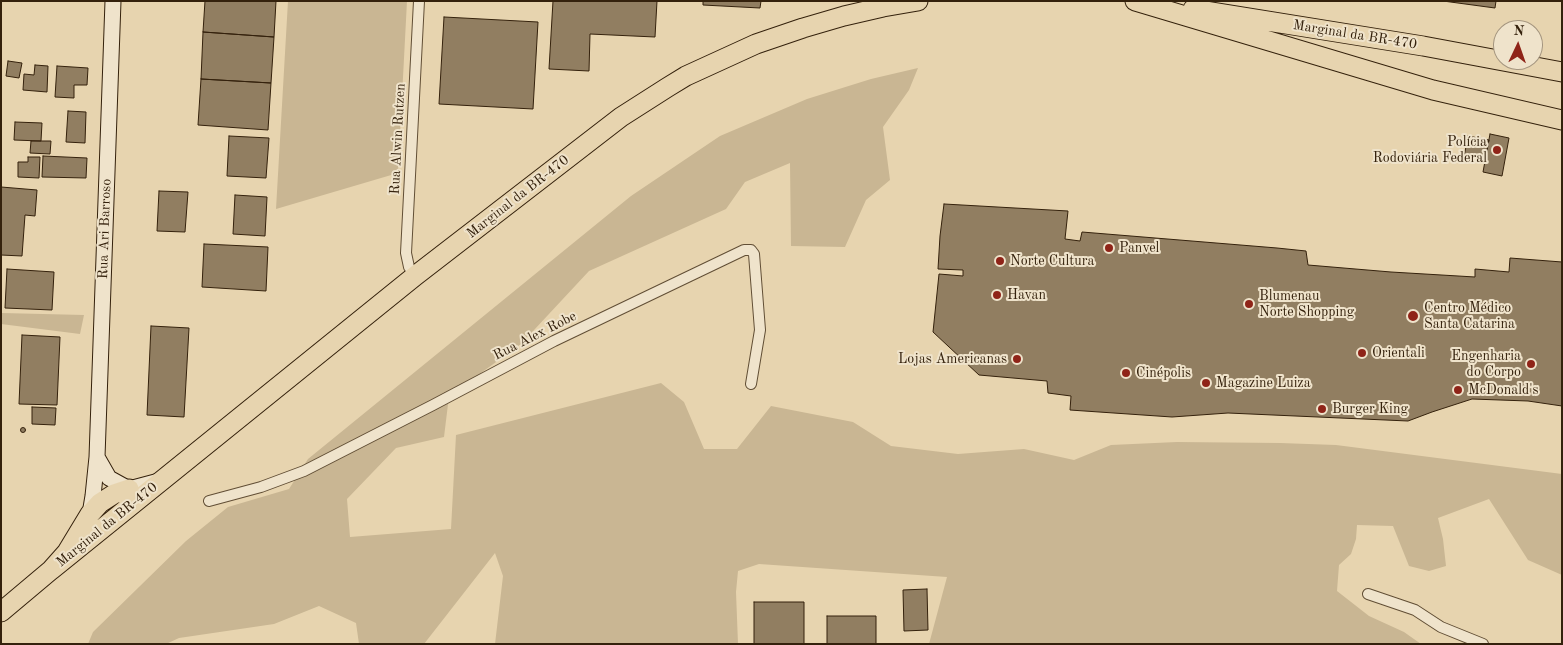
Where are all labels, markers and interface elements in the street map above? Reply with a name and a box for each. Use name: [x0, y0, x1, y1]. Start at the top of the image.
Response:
street label: Marginal da BR-470: [1292, 17, 1418, 53]
north arrow: [1493, 20, 1543, 70]
text: N: [1513, 24, 1524, 38]
street label: Rua Alwin Rutzen: [387, 83, 409, 195]
place label: Polícia Rodoviária Federal: [1373, 134, 1487, 166]
marker: Polícia Rodoviária Federal: [1491, 144, 1503, 156]
street label: Marginal da BR-470: [463, 152, 573, 242]
street label: Rua Ari Barroso: [95, 178, 115, 280]
place label: Panvel: [1119, 240, 1159, 256]
marker: Panvel: [1103, 242, 1115, 254]
place label: Norte Cultura: [1010, 253, 1094, 269]
marker: Norte Cultura: [994, 255, 1006, 267]
place label: Havan: [1007, 287, 1046, 303]
place label: Blumenau Norte Shopping: [1259, 288, 1354, 321]
marker: Havan: [991, 289, 1003, 301]
marker: Blumenau Norte Shopping: [1243, 298, 1255, 310]
place label: Centro Médico Santa Catarina: [1424, 300, 1515, 332]
street label: Rua Alex Robe: [491, 308, 579, 364]
marker: Centro Médico Santa Catarina: [1406, 309, 1420, 323]
place label: Orientali: [1372, 345, 1425, 361]
marker: Orientali: [1356, 347, 1368, 359]
place label: Engenharia do Corpo: [1451, 348, 1521, 381]
place label: Lojas Americanas: [898, 351, 1007, 367]
marker: Lojas Americanas: [1011, 353, 1023, 365]
marker: Engenharia do Corpo: [1525, 358, 1537, 370]
place label: Cinépolis: [1136, 365, 1191, 381]
marker: Cinépolis: [1120, 367, 1132, 379]
place label: Magazine Luiza: [1216, 375, 1311, 391]
marker: Magazine Luiza: [1200, 377, 1212, 389]
place label: McDonald's: [1468, 382, 1539, 398]
marker: McDonald's: [1452, 384, 1464, 396]
place label: Burger King: [1332, 401, 1408, 417]
marker: Burger King: [1316, 403, 1328, 415]
street label: Marginal da BR-470: [53, 479, 161, 571]

